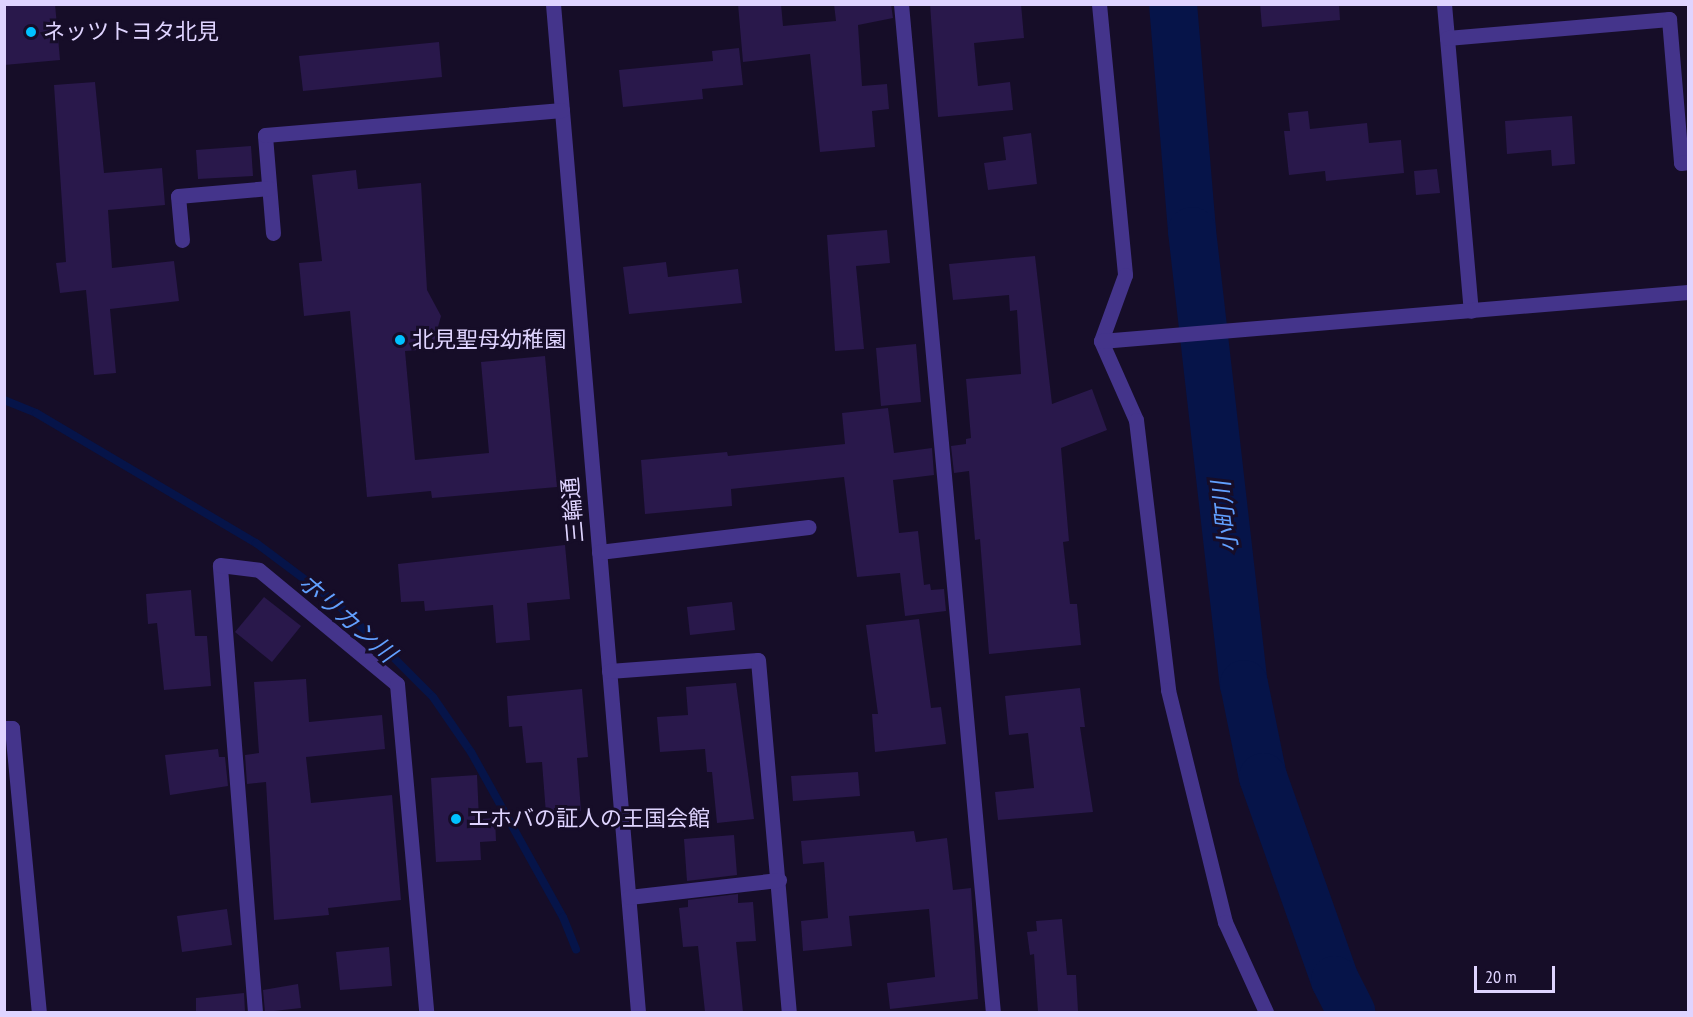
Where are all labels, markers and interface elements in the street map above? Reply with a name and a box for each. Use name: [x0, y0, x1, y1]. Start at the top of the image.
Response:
place label: ネッツトヨタ北見: [43, 19, 219, 45]
marker: ネッツトヨタ北見: [24, 25, 38, 39]
place label: 北見聖母幼稚園: [412, 327, 566, 353]
marker: 北見聖母幼稚園: [393, 333, 407, 347]
street label: 三輪通: [557, 476, 589, 544]
water label: 小町川: [1206, 480, 1244, 554]
water label: ホリカン川: [292, 568, 402, 668]
place label: エホバの証人の王国会館: [468, 806, 710, 832]
marker: エホバの証人の王国会館: [449, 812, 463, 826]
scale bar: [1477, 954, 1558, 992]
text: 20 m: [1485, 965, 1517, 988]

